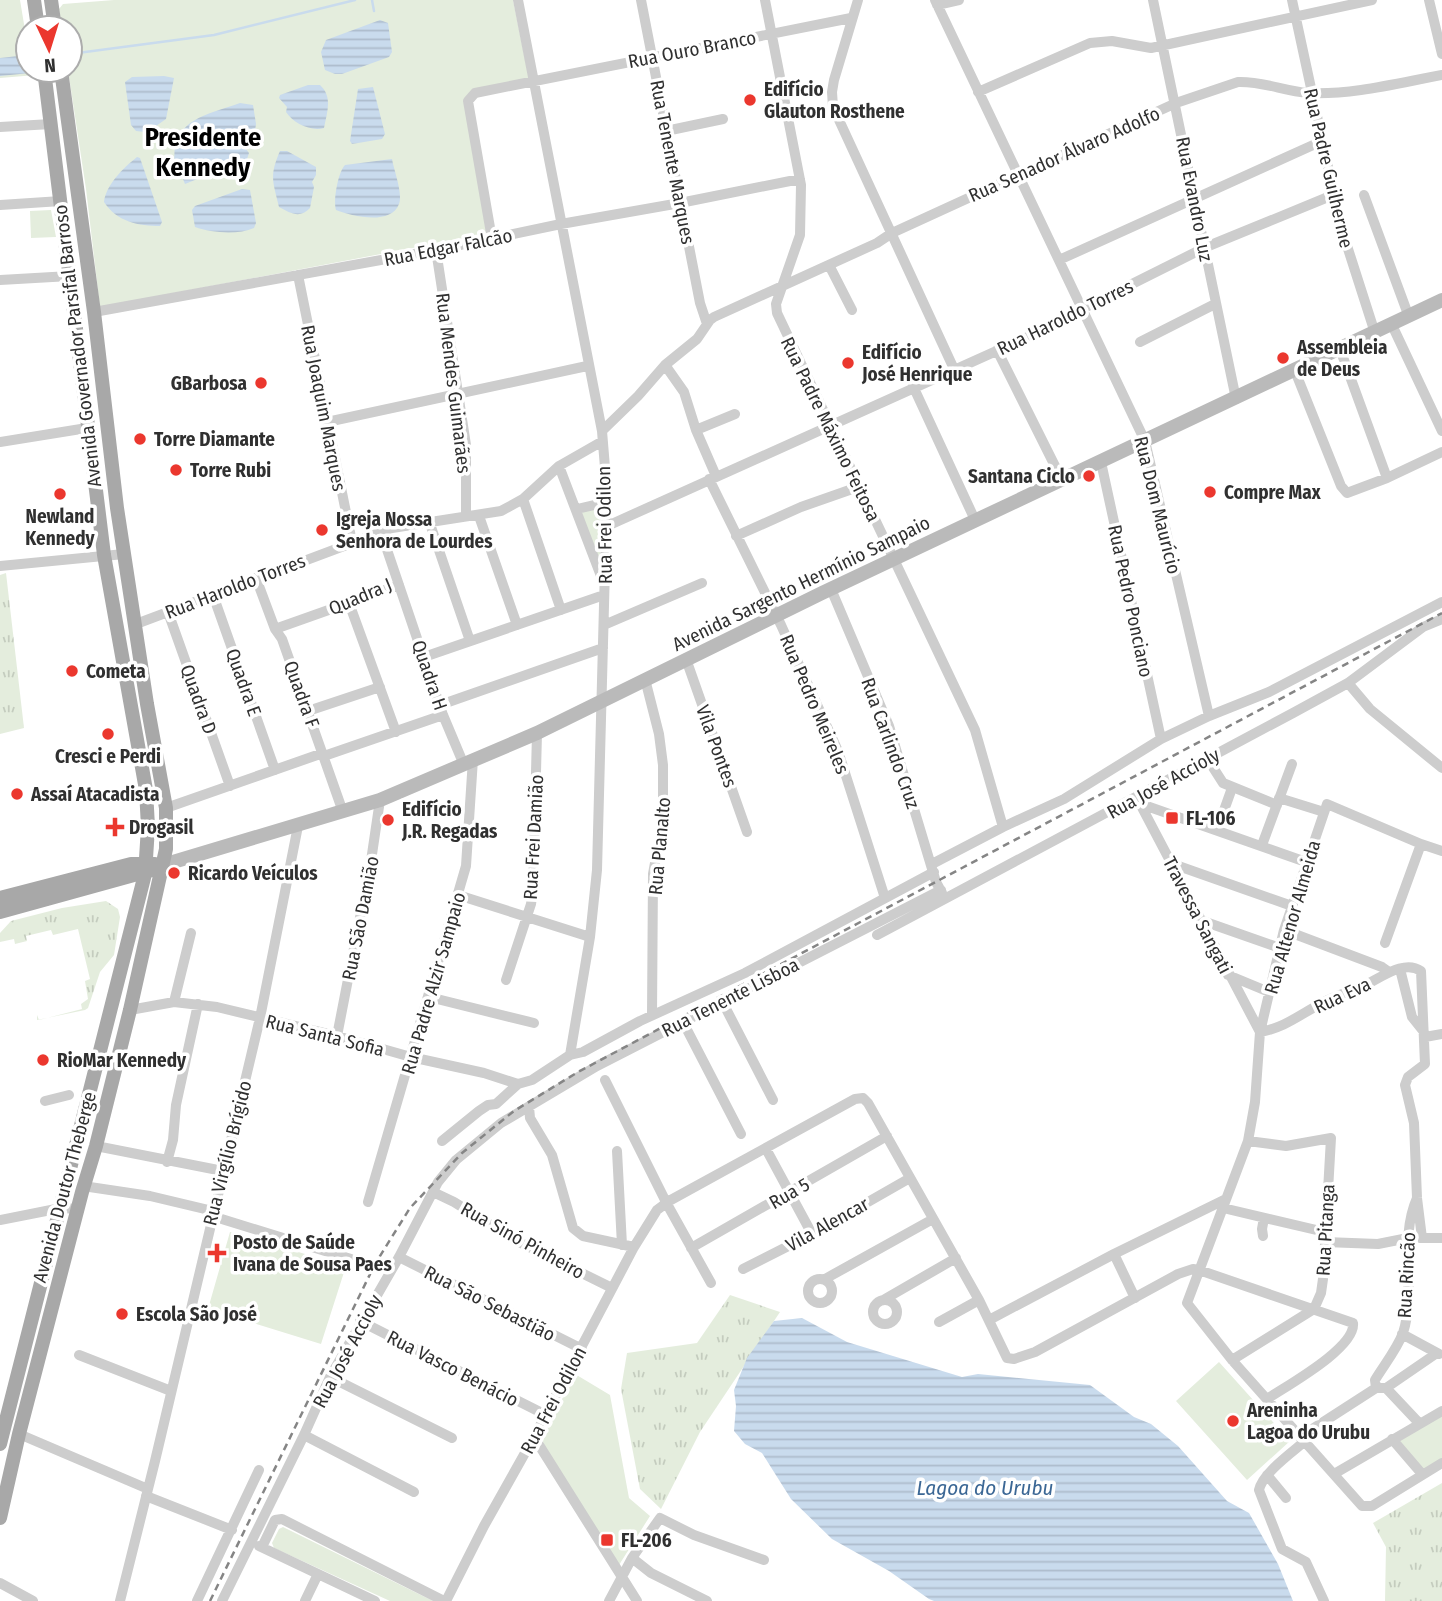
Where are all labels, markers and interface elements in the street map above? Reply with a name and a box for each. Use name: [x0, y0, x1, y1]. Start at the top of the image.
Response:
north arrow: [14, 14, 84, 84]
street label: Rua Ouro Branco: [626, 26, 758, 73]
text: N: [44, 54, 57, 77]
street label: Rua Tenente Marques: [645, 78, 700, 246]
place label: Edifício Glauton Rosthene: [764, 78, 905, 123]
street label: Rua Padre Guilherme: [1299, 86, 1358, 250]
marker: Edifício Glauton Rosthene: [742, 92, 758, 108]
street label: Rua Senador Álvaro Adolfo: [965, 102, 1164, 207]
district label: Presidente Kennedy: [145, 122, 261, 183]
street label: Rua Evandro Luz: [1171, 135, 1218, 264]
street label: Avenida Governador Parsifal Barroso: [49, 203, 106, 488]
street label: Rua Edgar Falcão: [382, 224, 514, 271]
street label: Rua Haroldo Torres: [993, 275, 1137, 360]
street label: Rua Mendes Guimarães: [431, 292, 476, 475]
street label: Rua Joaquim Marques: [296, 323, 351, 493]
street label: Rua Padre Máximo Feitosa: [776, 333, 885, 525]
place label: Assembleia de Deus: [1296, 336, 1387, 381]
place label: Edifício José Henrique: [861, 341, 973, 386]
marker: Assembleia de Deus: [1275, 350, 1291, 366]
marker: Edifício José Henrique: [840, 355, 856, 371]
place label: GBarbosa: [171, 372, 247, 395]
marker: GBarbosa: [253, 375, 269, 391]
place label: Torre Diamante: [154, 428, 275, 451]
marker: Torre Diamante: [132, 431, 148, 447]
street label: Rua Dom Maurício: [1129, 434, 1186, 576]
place label: Torre Rubi: [190, 459, 271, 482]
marker: Torre Rubi: [168, 462, 184, 478]
place label: Santana Ciclo: [968, 465, 1075, 488]
street label: Rua Frei Odilon: [592, 466, 617, 584]
marker: Santana Ciclo: [1081, 468, 1097, 484]
place label: Compre Max: [1224, 481, 1322, 504]
marker: Compre Max: [1202, 484, 1218, 500]
marker: Newland Kennedy: [52, 486, 68, 502]
place label: Newland Kennedy: [25, 505, 96, 550]
place label: Igreja Nossa Senhora de Lourdes: [336, 508, 493, 553]
street label: Avenida Sargento Hermínio Sampaio: [669, 511, 934, 656]
marker: Igreja Nossa Senhora de Lourdes: [314, 522, 330, 538]
street label: Rua Pedro Ponciano: [1103, 523, 1158, 679]
street label: Rua Haroldo Torres: [162, 549, 309, 624]
street label: Quadra J: [325, 573, 395, 620]
street label: Rua Pedro Meireles: [775, 631, 854, 777]
street label: Quadra H: [407, 637, 452, 713]
street label: Quadra E: [221, 645, 266, 719]
street label: Quadra F: [279, 658, 324, 731]
place label: Cometa: [86, 660, 146, 683]
street label: Quadra D: [175, 661, 222, 737]
marker: Cometa: [64, 663, 80, 679]
street label: Rua Carlindo Cruz: [856, 675, 925, 812]
street label: Vila Pontes: [691, 702, 742, 790]
marker: Cresci e Perdi: [100, 726, 116, 742]
street label: Rua José Accioly: [1103, 743, 1224, 824]
place label: Cresci e Perdi: [55, 745, 161, 768]
street label: Rua Frei Damião: [519, 774, 548, 900]
place label: Assaí Atacadista: [30, 783, 159, 806]
marker: Assaí Atacadista: [9, 786, 25, 802]
street label: Rua Planalto: [644, 796, 675, 896]
place label: Edifício J.R. Regadas: [401, 798, 498, 843]
place label: FL-106: [1186, 807, 1236, 830]
marker: FL-106: [1164, 810, 1180, 826]
marker: Edifício J.R. Regadas: [380, 812, 396, 828]
place label: Drogasil: [129, 816, 194, 839]
marker: Drogasil: [107, 819, 123, 835]
street label: Rua Altenor Almeida: [1260, 838, 1325, 997]
street label: Travessa Sangati: [1158, 853, 1237, 978]
street label: Rua São Damião: [337, 854, 384, 982]
place label: Ricardo Veículos: [188, 862, 318, 885]
marker: Ricardo Veículos: [166, 865, 182, 881]
street label: Rua Padre Alzir Sampaio: [396, 889, 471, 1077]
street label: Rua Tenente Lisboa: [658, 953, 803, 1042]
street label: Rua Eva: [1310, 972, 1374, 1019]
street label: Rua Santa Sofia: [263, 1010, 387, 1061]
place label: RioMar Kennedy: [57, 1049, 187, 1072]
marker: RioMar Kennedy: [35, 1052, 51, 1068]
street label: Rua Virgílio Brígido: [198, 1078, 257, 1228]
street label: Avenida Doutor Theberge: [28, 1089, 101, 1285]
street label: Rua 5: [765, 1173, 814, 1214]
street label: Rua Pitanga: [1312, 1183, 1339, 1277]
street label: Vila Alencar: [782, 1192, 873, 1257]
street label: Rua Sinó Pinheiro: [457, 1197, 589, 1284]
place label: Posto de Saúde Ivana de Sousa Paes: [233, 1231, 392, 1276]
street label: Rua Rincão: [1393, 1231, 1420, 1319]
marker: Posto de Saúde Ivana de Sousa Paes: [207, 1243, 227, 1263]
street label: Rua São Sebastião: [421, 1261, 559, 1346]
street label: Rua José Accioly: [308, 1290, 387, 1412]
place label: Escola São José: [136, 1303, 257, 1326]
marker: Escola São José: [114, 1306, 130, 1322]
street label: Rua Vasco Benácio: [383, 1325, 522, 1411]
street label: Rua Frei Odilon: [516, 1343, 591, 1458]
place label: Areninha Lagoa do Urubu: [1246, 1399, 1370, 1444]
marker: Areninha Lagoa do Urubu: [1225, 1413, 1241, 1429]
water label: Lagoa do Urubu: [917, 1475, 1053, 1501]
place label: FL-206: [621, 1529, 672, 1552]
marker: FL-206: [599, 1532, 615, 1548]

